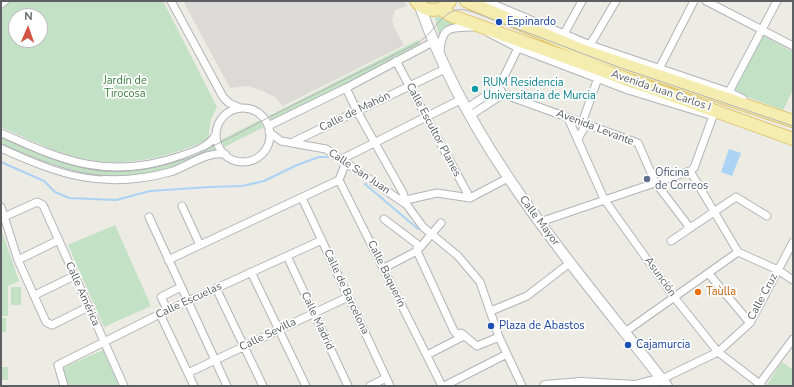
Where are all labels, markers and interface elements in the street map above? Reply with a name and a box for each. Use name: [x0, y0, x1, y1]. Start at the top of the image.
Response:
north arrow: [8, 8, 48, 48]
text: N: [24, 9, 33, 24]
place label: Espinardo: [507, 15, 556, 29]
marker: Espinardo: [494, 17, 504, 27]
street label: Avenida Juan Carlos I: [609, 68, 713, 114]
park label: Jardín de Tirocosa: [103, 74, 147, 100]
place label: RUM Residencia Universitaria de Murcia: [483, 76, 596, 102]
street label: Calle Escultor Planes: [403, 81, 463, 179]
marker: RUM Residencia Universitaria de Murcia: [470, 84, 480, 94]
street label: Calle de Mahón: [317, 89, 393, 135]
street label: Avenida Levante: [554, 107, 636, 149]
street label: Calle San Juan: [326, 146, 392, 198]
place label: Oficina de Correos: [655, 166, 708, 192]
marker: Oficina de Correos: [642, 174, 652, 184]
street label: Calle Mayor: [516, 193, 562, 249]
street label: Calle Baquerín: [364, 238, 408, 310]
street label: Calle de Barcelona: [320, 247, 372, 337]
street label: Asunción: [641, 255, 679, 299]
street label: Calle América: [62, 260, 102, 328]
street label: Calle Cruz: [745, 271, 781, 323]
street label: Calle Escuelas: [154, 280, 224, 322]
place label: Taùlla: [706, 285, 736, 299]
marker: Taùlla: [693, 287, 703, 297]
street label: Calle Madrid: [298, 290, 336, 352]
street label: Calle Sevilla: [238, 316, 298, 354]
place label: Plaza de Abastos: [499, 319, 585, 333]
marker: Plaza de Abastos: [486, 321, 496, 331]
place label: Cajamurcia: [636, 338, 690, 352]
marker: Cajamurcia: [623, 340, 633, 350]

